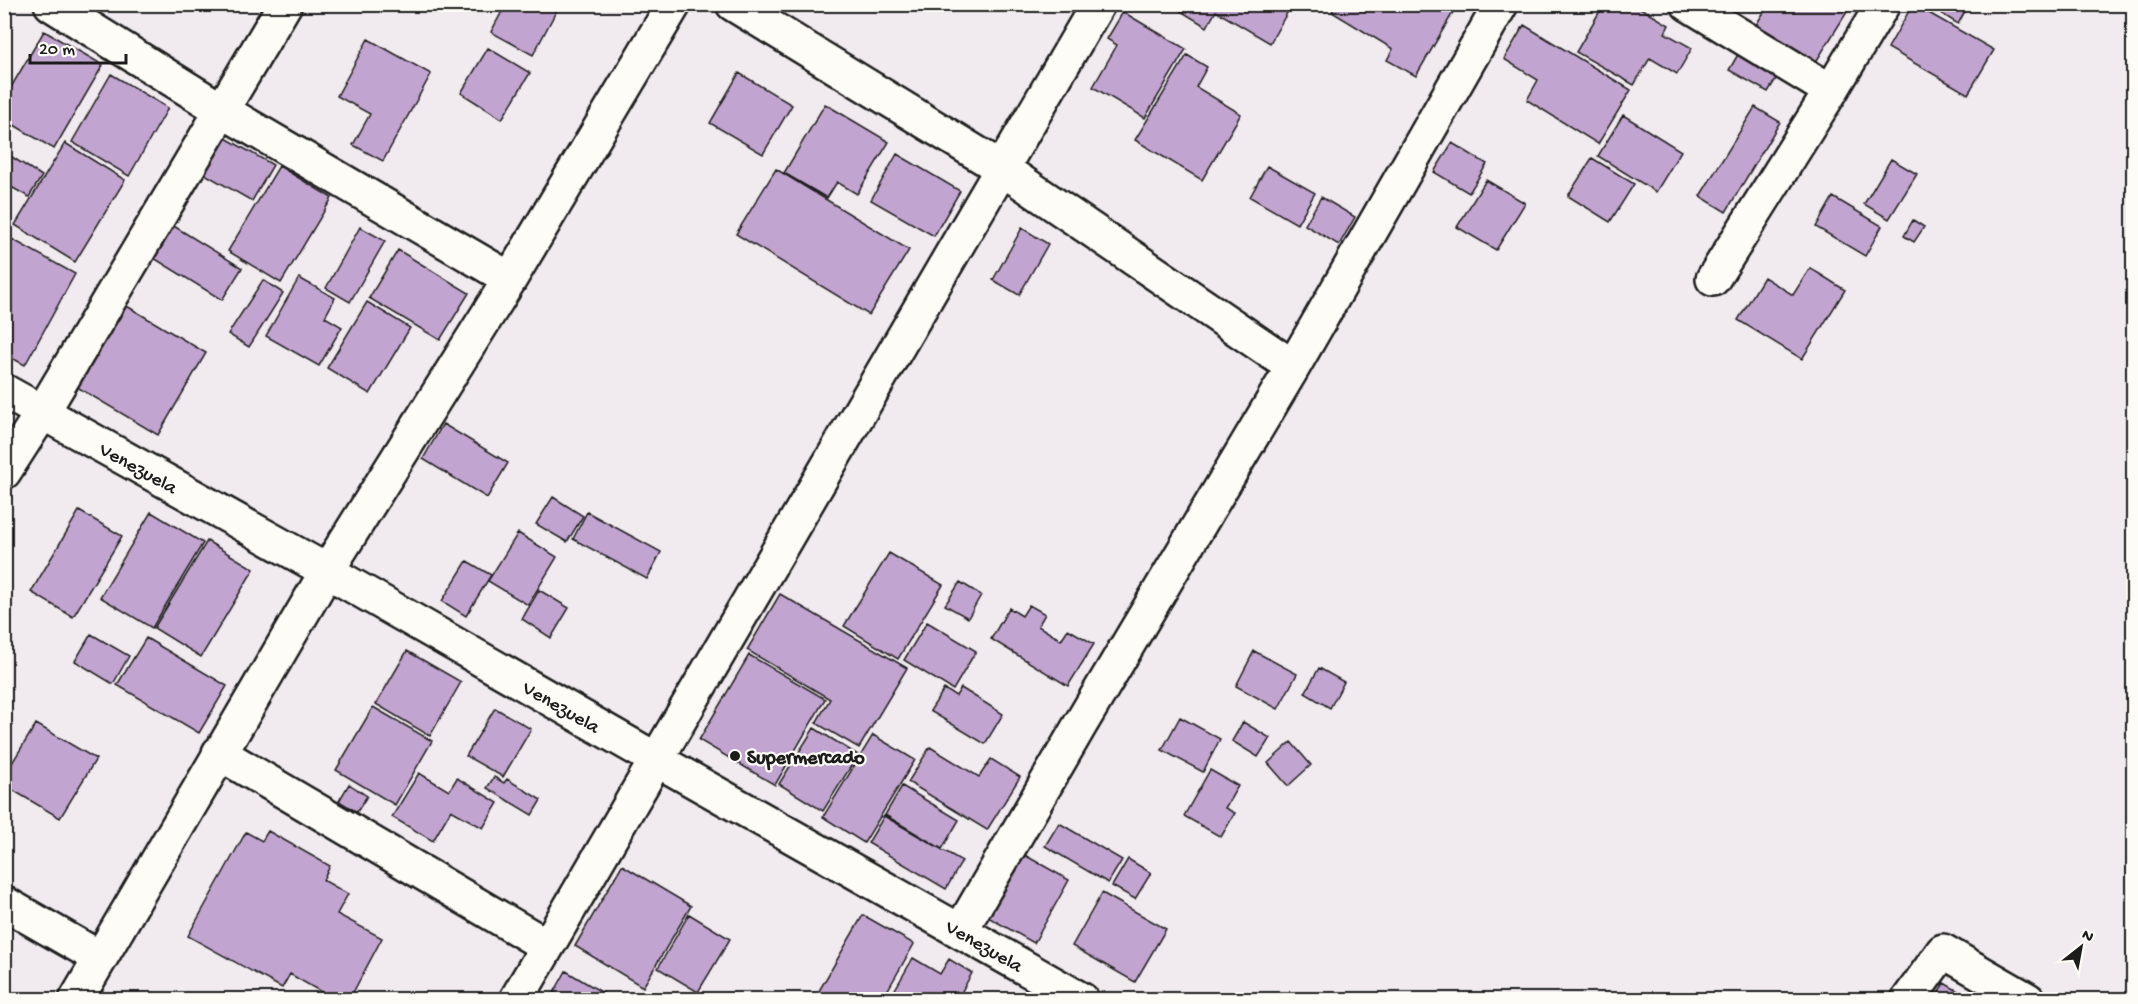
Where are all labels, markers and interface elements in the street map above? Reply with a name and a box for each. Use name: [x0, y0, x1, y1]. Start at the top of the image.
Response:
scale bar: [30, 27, 126, 65]
text: 20 m: [39, 40, 75, 61]
street label: Venezuela: [94, 439, 181, 501]
street label: Venezuela: [517, 677, 604, 741]
place label: Supermercado: [747, 748, 865, 771]
marker: Supermercado: [728, 749, 742, 763]
street label: Venezuela: [940, 916, 1027, 980]
north arrow: [2051, 917, 2111, 977]
text: N: [2078, 926, 2097, 948]

